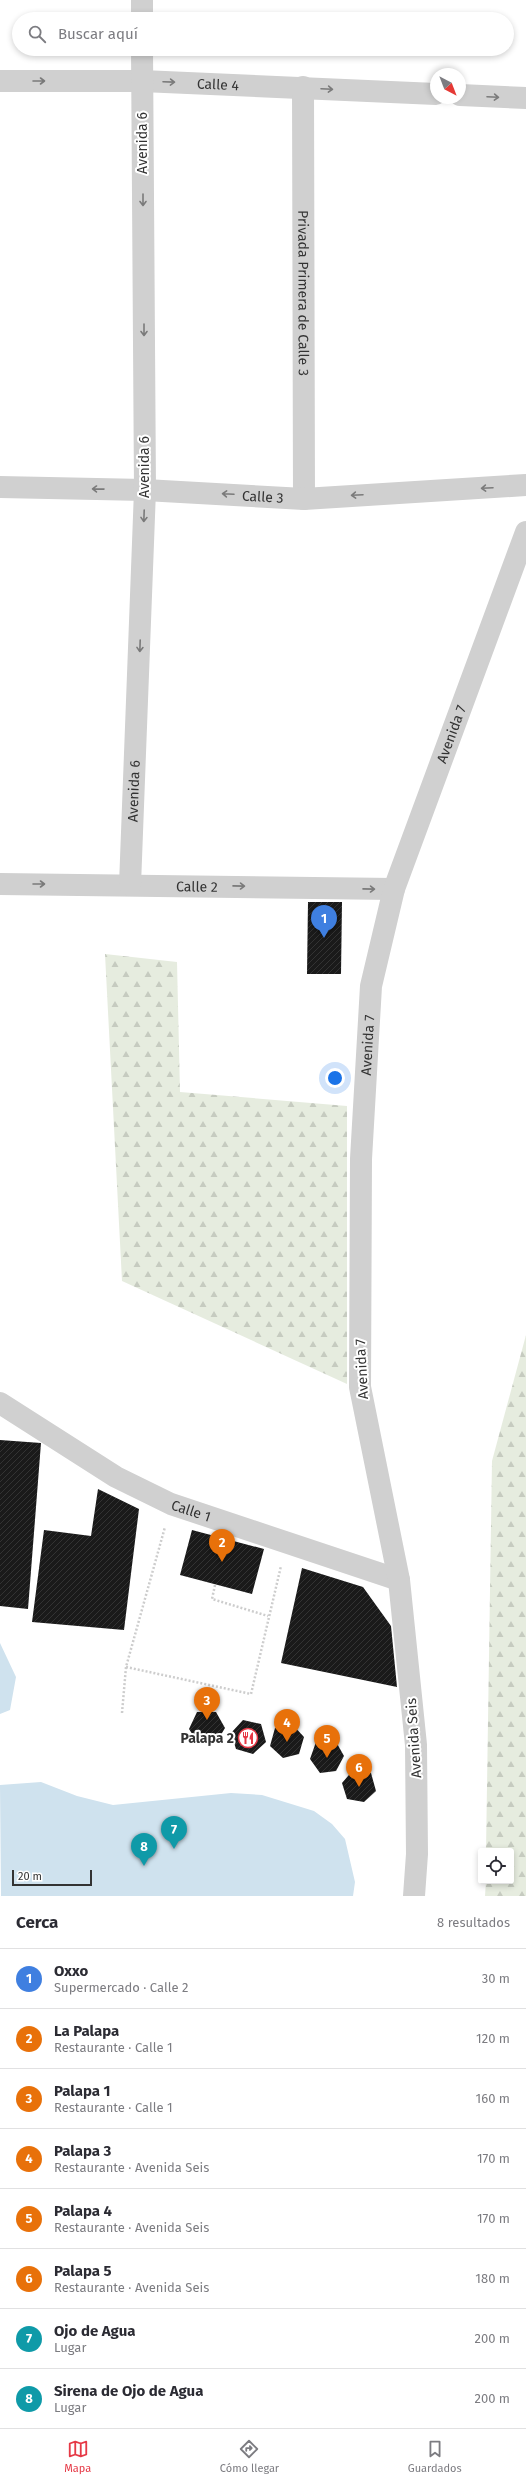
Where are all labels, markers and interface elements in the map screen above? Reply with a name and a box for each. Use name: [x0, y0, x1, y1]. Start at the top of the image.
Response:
search box: [12, 12, 514, 56]
icon: search: [26, 23, 48, 45]
text: Buscar aquí: [58, 25, 138, 43]
north arrow: [430, 68, 466, 104]
street label: Calle 4: [196, 75, 240, 94]
one-way arrow: [32, 77, 45, 85]
one-way arrow: [162, 78, 175, 86]
one-way arrow: [320, 85, 333, 92]
one-way arrow: [486, 93, 499, 100]
street label: Avenida 6: [134, 112, 151, 174]
one-way arrow: [139, 193, 147, 206]
street label: Privada Primera de Calle 3: [295, 210, 312, 376]
one-way arrow: [140, 323, 148, 336]
street label: Avenida 6: [136, 436, 153, 498]
one-way arrow: [481, 484, 494, 491]
one-way arrow: [92, 485, 105, 493]
street label: Calle 3: [241, 487, 284, 506]
one-way arrow: [222, 491, 235, 498]
one-way arrow: [351, 492, 364, 499]
one-way arrow: [140, 509, 148, 522]
one-way arrow: [136, 639, 144, 652]
street label: Avenida 7: [433, 703, 470, 765]
street label: Avenida 6: [124, 760, 143, 822]
street label: Calle 2: [176, 878, 218, 895]
one-way arrow: [32, 880, 45, 888]
one-way arrow: [232, 882, 245, 890]
one-way arrow: [362, 885, 375, 892]
pin: 1: [311, 905, 337, 938]
street label: Avenida 7: [357, 1014, 378, 1076]
your location: [325, 1068, 345, 1088]
street label: Avenida 7: [352, 1338, 372, 1400]
street label: Calle 1: [169, 1496, 213, 1525]
pin: 2: [209, 1529, 235, 1562]
pin: 3: [194, 1687, 220, 1720]
street label: Avenida Seis: [403, 1697, 425, 1779]
pin: 4: [274, 1709, 300, 1742]
pin: 5: [314, 1725, 340, 1758]
restaurant icon: Palapa 2: [237, 1727, 259, 1749]
place label: Palapa 2: [181, 1730, 234, 1747]
pin: 6: [346, 1754, 372, 1787]
pin: 7: [161, 1816, 187, 1849]
pin: 8: [131, 1833, 157, 1866]
map controls: [478, 1848, 514, 1884]
button: locate: [478, 1848, 514, 1884]
scale bar: [12, 1868, 92, 1887]
text: 20 m: [18, 1870, 42, 1883]
text: Cerca: [16, 1912, 58, 1933]
text: 8 resultados: [437, 1915, 510, 1930]
text: Oxxo: [54, 1962, 88, 1980]
text: 1: [26, 1971, 32, 1986]
text: 30 m: [482, 1971, 510, 1986]
text: Supermercado · Calle 2: [54, 1980, 188, 1995]
text: La Palapa: [54, 2022, 119, 2040]
text: 2: [26, 2031, 32, 2046]
text: 120 m: [476, 2031, 510, 2046]
text: Restaurante · Calle 1: [54, 2040, 173, 2055]
text: Palapa 1: [54, 2082, 110, 2100]
text: 3: [26, 2091, 32, 2106]
text: 160 m: [476, 2091, 510, 2106]
text: Restaurante · Calle 1: [54, 2100, 173, 2115]
text: Palapa 3: [54, 2142, 111, 2160]
text: 4: [25, 2151, 33, 2166]
text: 170 m: [477, 2151, 510, 2166]
text: Restaurante · Avenida Seis: [54, 2160, 209, 2175]
text: Palapa 4: [54, 2202, 112, 2220]
text: 5: [26, 2211, 32, 2226]
text: 170 m: [477, 2211, 510, 2226]
text: Restaurante · Avenida Seis: [54, 2220, 209, 2235]
text: Palapa 5: [54, 2262, 112, 2280]
text: 6: [25, 2271, 33, 2286]
text: 180 m: [475, 2271, 510, 2286]
text: Restaurante · Avenida Seis: [54, 2280, 209, 2295]
text: Ojo de Agua: [54, 2322, 136, 2340]
text: 7: [26, 2331, 32, 2346]
text: 200 m: [474, 2331, 510, 2346]
text: Lugar: [54, 2340, 86, 2355]
text: Sirena de Ojo de Agua: [54, 2382, 203, 2400]
text: 8: [25, 2391, 33, 2406]
text: 200 m: [474, 2391, 510, 2406]
text: Lugar: [54, 2400, 86, 2415]
tab: Mapa: [64, 2438, 91, 2475]
tab: Cómo llegar: [220, 2438, 279, 2475]
tab: Guardados: [408, 2438, 462, 2475]

